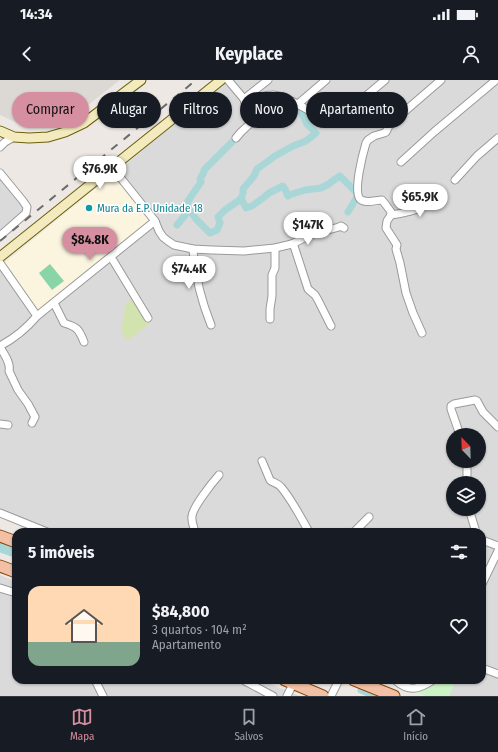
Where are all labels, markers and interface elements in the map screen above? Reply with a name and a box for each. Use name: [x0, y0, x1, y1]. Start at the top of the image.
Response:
text: 14:34: [20, 5, 53, 23]
icon: back: [16, 43, 38, 65]
text: Keyplace: [215, 43, 283, 65]
icon: person: [460, 43, 482, 65]
chip: Comprar: [12, 92, 89, 128]
chip: Alugar: [97, 92, 161, 128]
chip: Filtros: [169, 92, 232, 128]
chip: Novo: [240, 92, 298, 128]
chip: Apartamento: [306, 92, 408, 128]
pin: $76.9K: [67, 156, 133, 190]
text: $76.9K: [82, 161, 118, 176]
pin: $65.9K: [387, 184, 453, 218]
text: $65.9K: [402, 189, 438, 204]
place label: Mura da E.P. Unidade 18: [97, 202, 203, 215]
marker: Mura da E.P. Unidade 18: [84, 203, 94, 213]
pin: $147K: [280, 212, 336, 246]
text: $147K: [292, 217, 324, 232]
pin: $84.8K: [57, 227, 123, 261]
text: $84.8K: [71, 232, 109, 247]
pin: $74.4K: [156, 256, 222, 290]
text: $74.4K: [171, 261, 207, 276]
north arrow: [446, 428, 486, 468]
map controls: [446, 428, 486, 516]
button: layers: [446, 476, 486, 516]
icon: filters: [448, 541, 470, 563]
text: 5 imóveis: [28, 542, 95, 563]
text: $84,800: [152, 601, 210, 622]
icon: home: [60, 602, 108, 650]
icon: heart: [448, 615, 470, 637]
text: 3 quartos · 104 m²: [152, 622, 247, 637]
text: Apartamento: [152, 637, 221, 652]
tab: Mapa: [70, 706, 94, 743]
tab: Salvos: [234, 706, 263, 743]
tab: Início: [403, 706, 428, 743]

